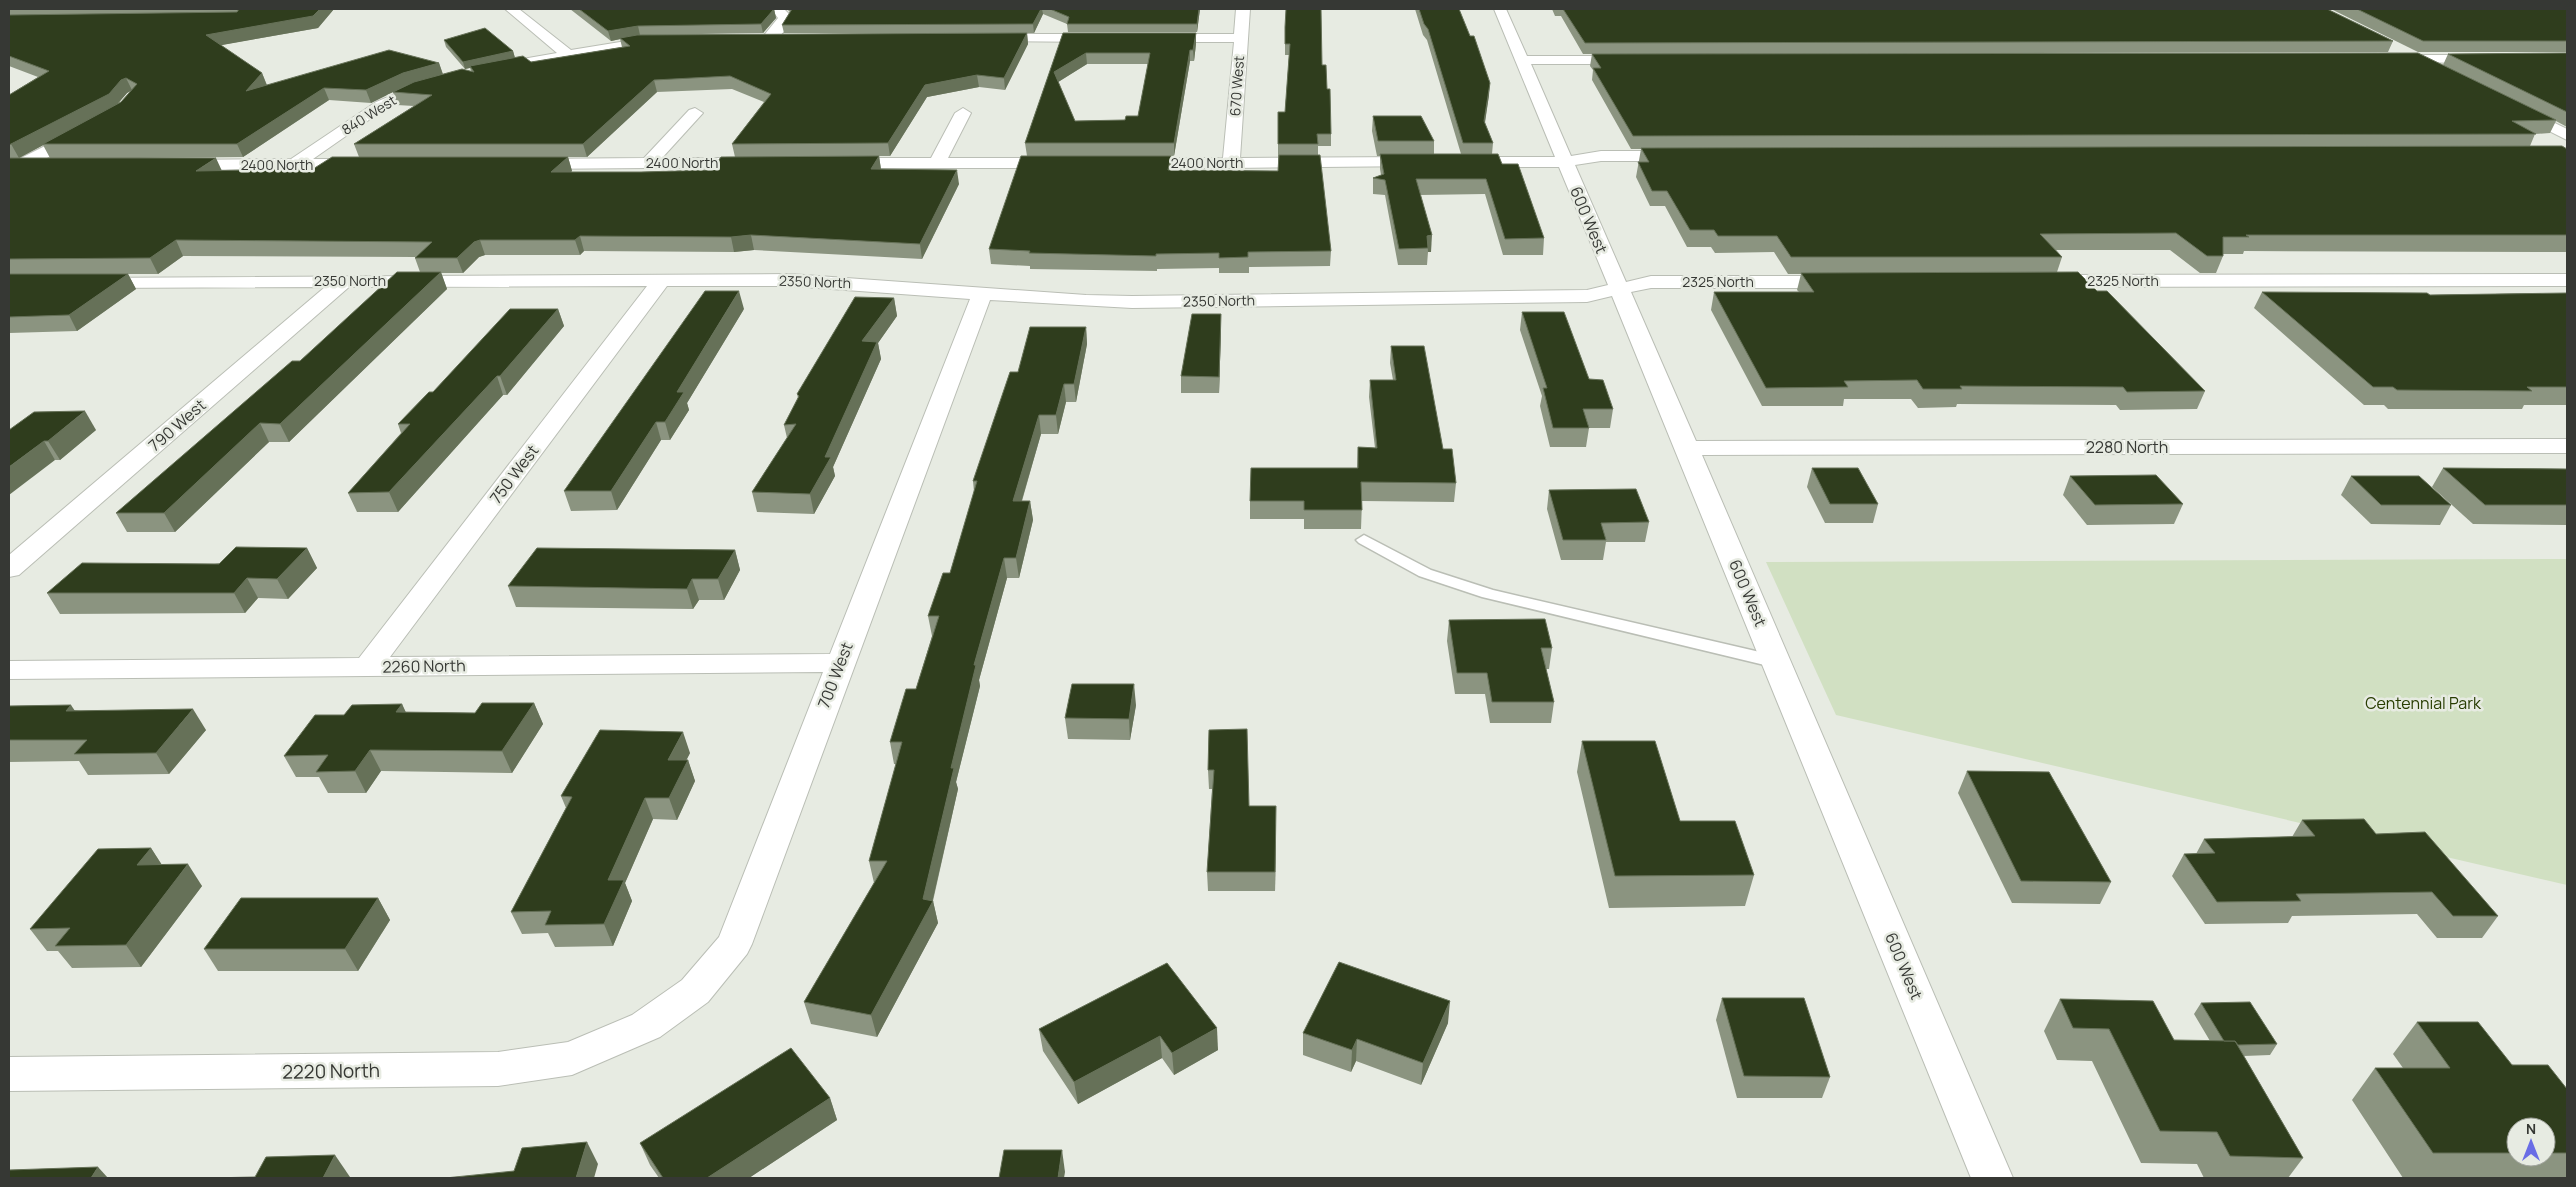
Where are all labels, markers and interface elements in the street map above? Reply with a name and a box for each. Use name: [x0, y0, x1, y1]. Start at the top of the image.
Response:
street label: 670 West: [1225, 55, 1248, 117]
street label: 840 West: [338, 90, 400, 139]
street label: 2400 North: [646, 153, 718, 172]
street label: 2400 North: [1171, 153, 1243, 172]
street label: 2400 North: [241, 155, 313, 174]
street label: 600 West: [1565, 183, 1613, 257]
street label: 2350 North: [314, 271, 386, 290]
street label: 2350 North: [779, 271, 851, 292]
street label: 2325 North: [2087, 271, 2159, 290]
street label: 2325 North: [1682, 272, 1754, 291]
street label: 2350 North: [1183, 290, 1255, 311]
street label: 790 West: [144, 394, 210, 456]
street label: 2280 North: [2086, 436, 2168, 458]
street label: 750 West: [485, 440, 543, 508]
street label: 600 West: [1724, 556, 1772, 630]
street label: 700 West: [812, 639, 858, 711]
street label: 2260 North: [382, 654, 466, 678]
park label: Centennial Park: [2365, 692, 2482, 714]
street label: 600 West: [1880, 929, 1928, 1003]
street label: 2220 North: [282, 1057, 380, 1085]
north arrow: [2506, 1117, 2556, 1167]
text: N: [2526, 1119, 2536, 1138]

